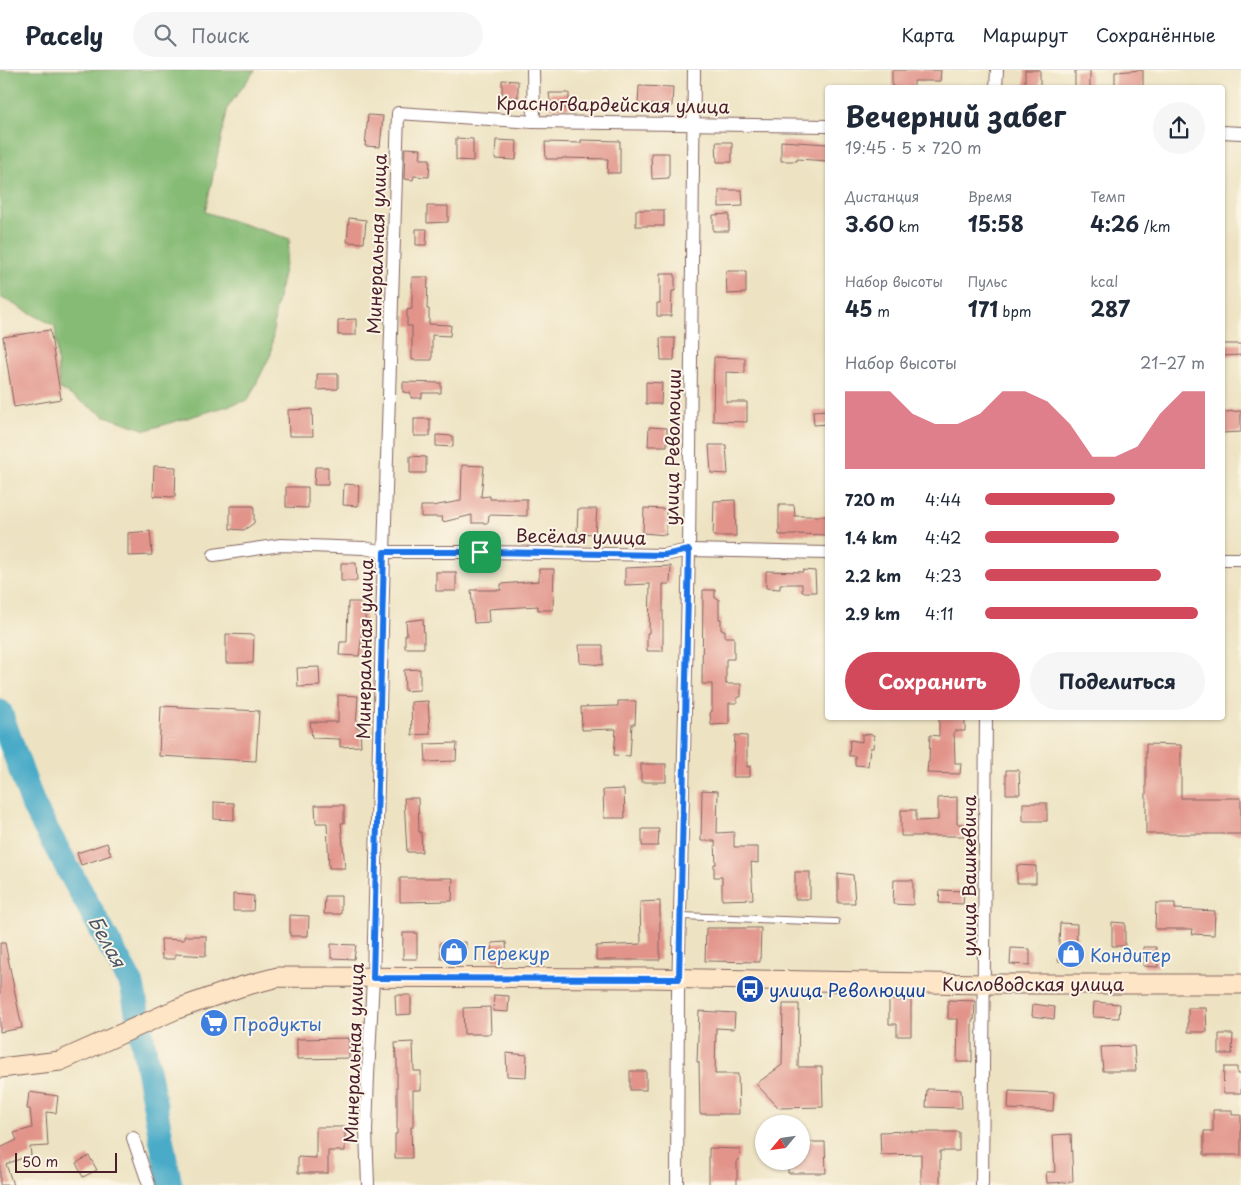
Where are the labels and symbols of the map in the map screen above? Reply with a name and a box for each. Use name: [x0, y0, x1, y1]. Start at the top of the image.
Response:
street label: Красногвардейская улица: [496, 88, 731, 120]
street label: Минеральная улица: [359, 153, 393, 335]
street label: улица Революции: [657, 368, 687, 526]
street label: Весёлая улица: [516, 521, 647, 551]
pin: [459, 531, 501, 573]
street label: Минеральная улица: [349, 558, 379, 740]
street label: улица Вашкевича: [955, 795, 982, 957]
water label: Белая: [82, 910, 134, 973]
shop icon: Перекур: [439, 937, 469, 967]
place label: Перекур: [473, 939, 550, 966]
shop icon: Кондитер: [1056, 939, 1086, 969]
place label: Кондитер: [1090, 941, 1171, 968]
street label: Минеральная улица: [336, 962, 370, 1144]
street label: Кисловодская улица: [942, 970, 1125, 997]
bus stop icon: улица Революции: [735, 974, 765, 1004]
place label: улица Революции: [769, 976, 926, 1003]
supermarket icon: Продукты: [199, 1008, 229, 1038]
place label: Продукты: [233, 1010, 322, 1037]
north arrow: [755, 1115, 810, 1170]
scale bar: [15, 1150, 118, 1173]

